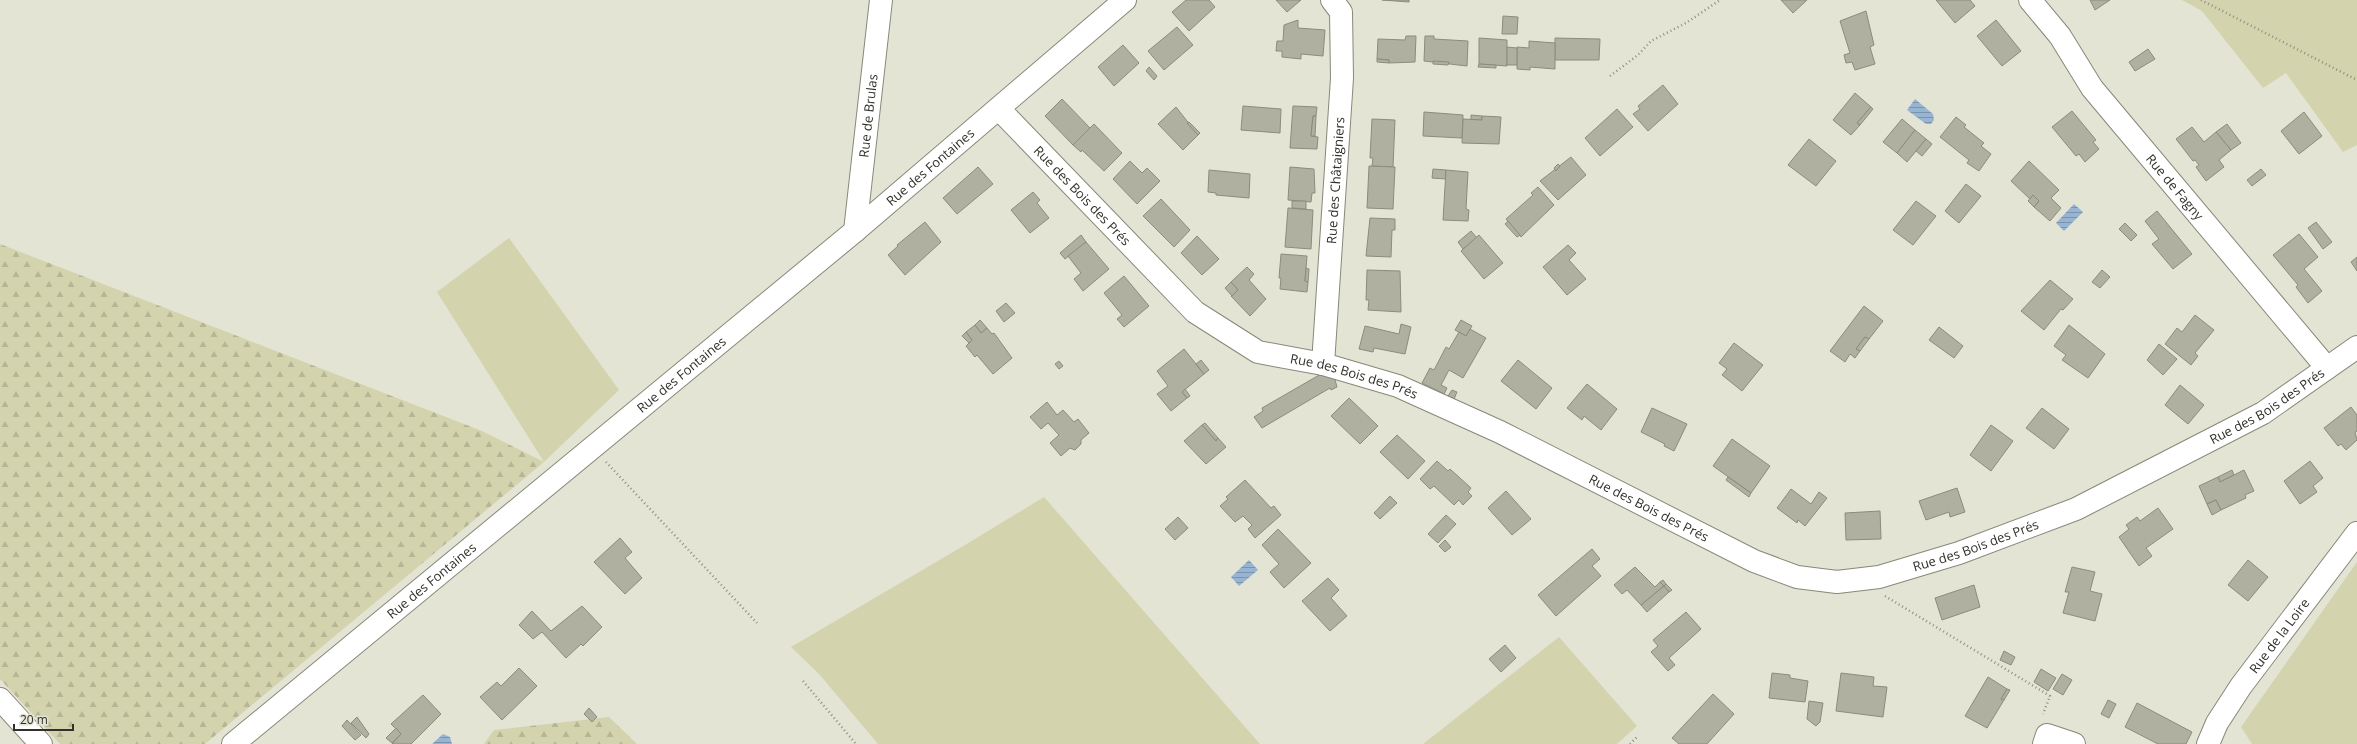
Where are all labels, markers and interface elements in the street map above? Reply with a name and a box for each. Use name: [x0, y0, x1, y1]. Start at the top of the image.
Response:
street label: Rue de Brulas: [854, 73, 882, 158]
street label: Rue des Châtaigniers: [1322, 116, 1348, 245]
street label: Rue des Fontaines: [882, 124, 978, 210]
street label: Rue des Bois des Prés: [1030, 142, 1135, 249]
street label: Rue de Fagny: [2142, 150, 2208, 224]
street label: Rue des Fontaines: [633, 332, 730, 417]
street label: Rue des Bois des Prés: [1289, 349, 1421, 403]
street label: Rue des Bois des Prés: [2206, 364, 2328, 448]
street label: Rue des Bois des Prés: [1586, 470, 1712, 546]
street label: Rue des Bois des Prés: [1910, 515, 2041, 575]
street label: Rue des Fontaines: [383, 538, 480, 623]
street label: Rue de la Loire: [2245, 595, 2313, 677]
scale bar: [14, 706, 73, 732]
text: 20 m: [20, 711, 48, 728]

